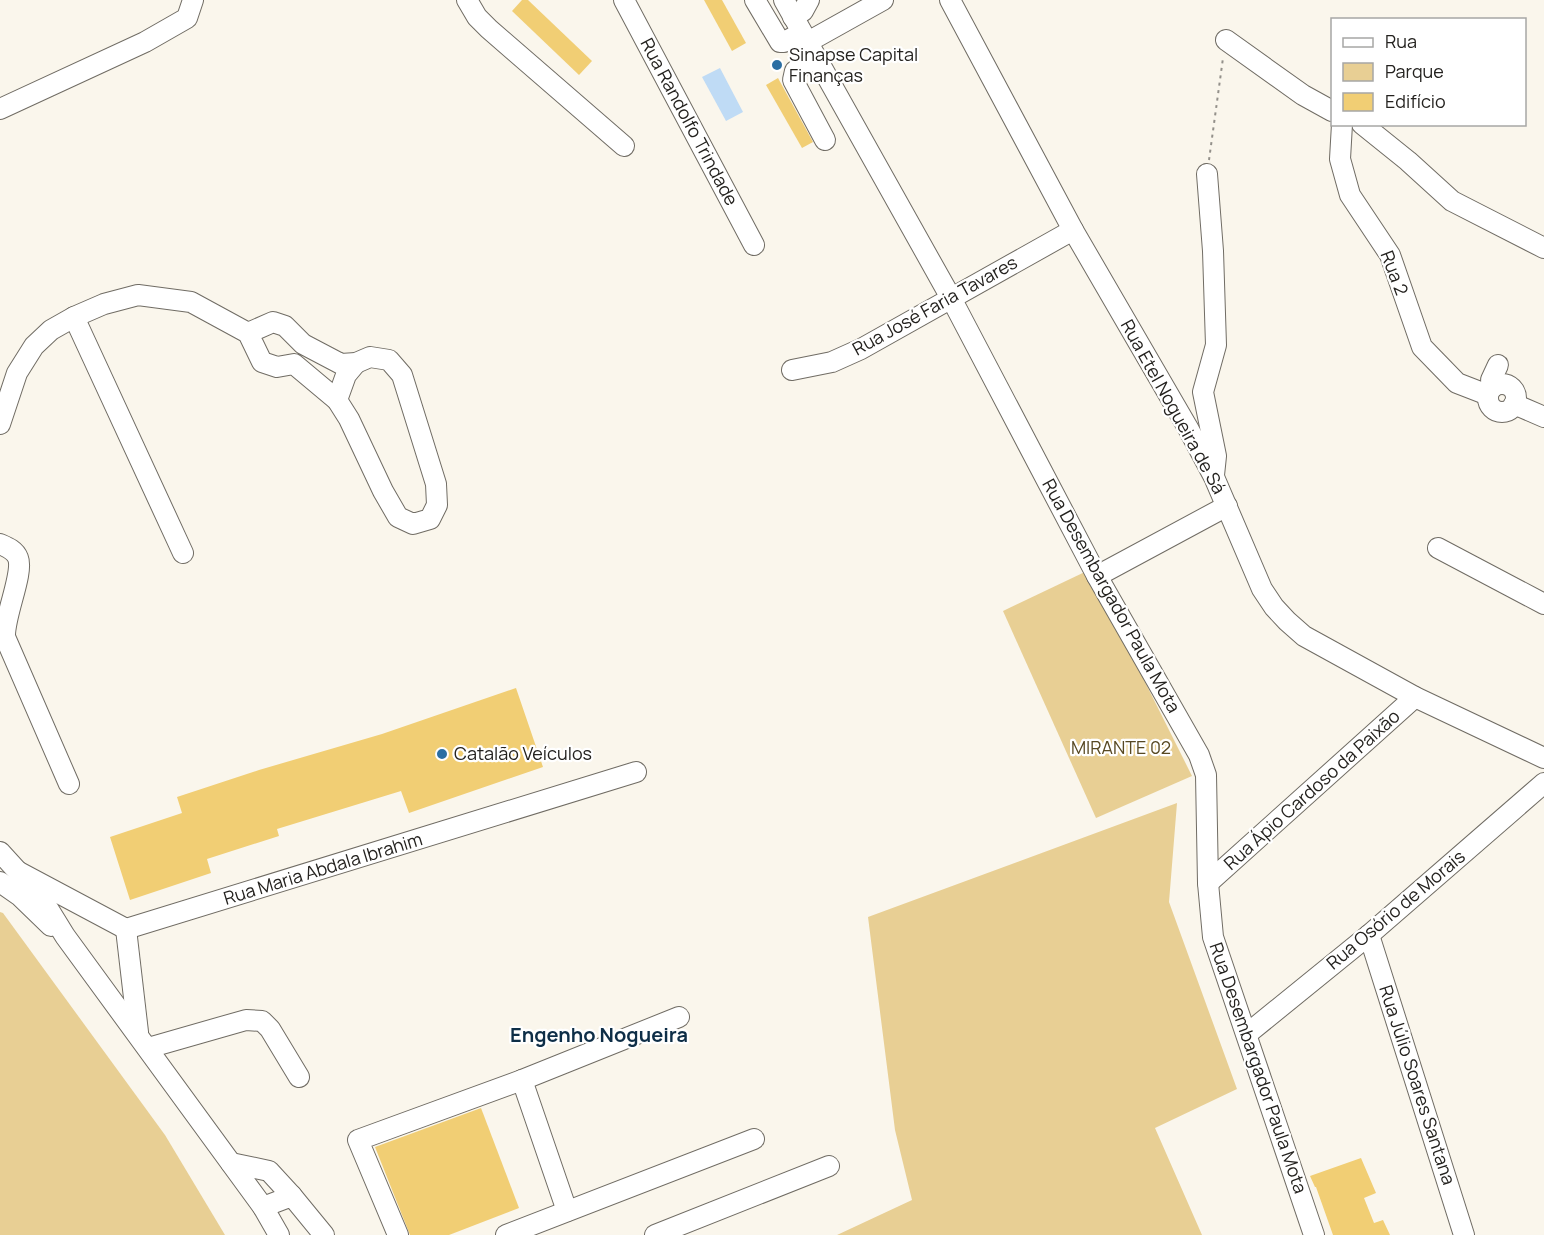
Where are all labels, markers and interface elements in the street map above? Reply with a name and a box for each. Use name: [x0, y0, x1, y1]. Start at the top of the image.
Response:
legend: [1331, 18, 1526, 126]
text: Rua: [1385, 29, 1417, 53]
street label: Rua Randolfo Trindade: [636, 34, 744, 209]
place label: Sinapse Capital Finanças: [789, 42, 918, 87]
marker: Sinapse Capital Finanças: [770, 58, 784, 72]
text: Parque: [1385, 59, 1444, 83]
text: Edifício: [1385, 89, 1446, 113]
street label: Rua 2: [1376, 247, 1414, 298]
street label: Rua José Faria Tavares: [848, 250, 1021, 360]
street label: Rua Etel Nogueira de Sá: [1116, 315, 1232, 498]
street label: Rua Desembargador Paula Mota: [1037, 474, 1186, 717]
street label: Rua Ápio Cardoso da Paixão: [1218, 704, 1404, 875]
park label: MIRANTE 02: [1071, 735, 1171, 759]
place label: Catalão Veículos: [454, 741, 592, 765]
marker: Catalão Veículos: [435, 747, 449, 761]
street label: Rua Maria Abdala Ibrahim: [220, 826, 425, 910]
street label: Rua Osório de Morais: [1321, 844, 1470, 974]
street label: Rua Desembargador Paula Mota: [1205, 939, 1313, 1196]
street label: Rua Júlio Soares Santana: [1374, 982, 1462, 1188]
district label: Engenho Nogueira: [510, 1021, 688, 1048]

